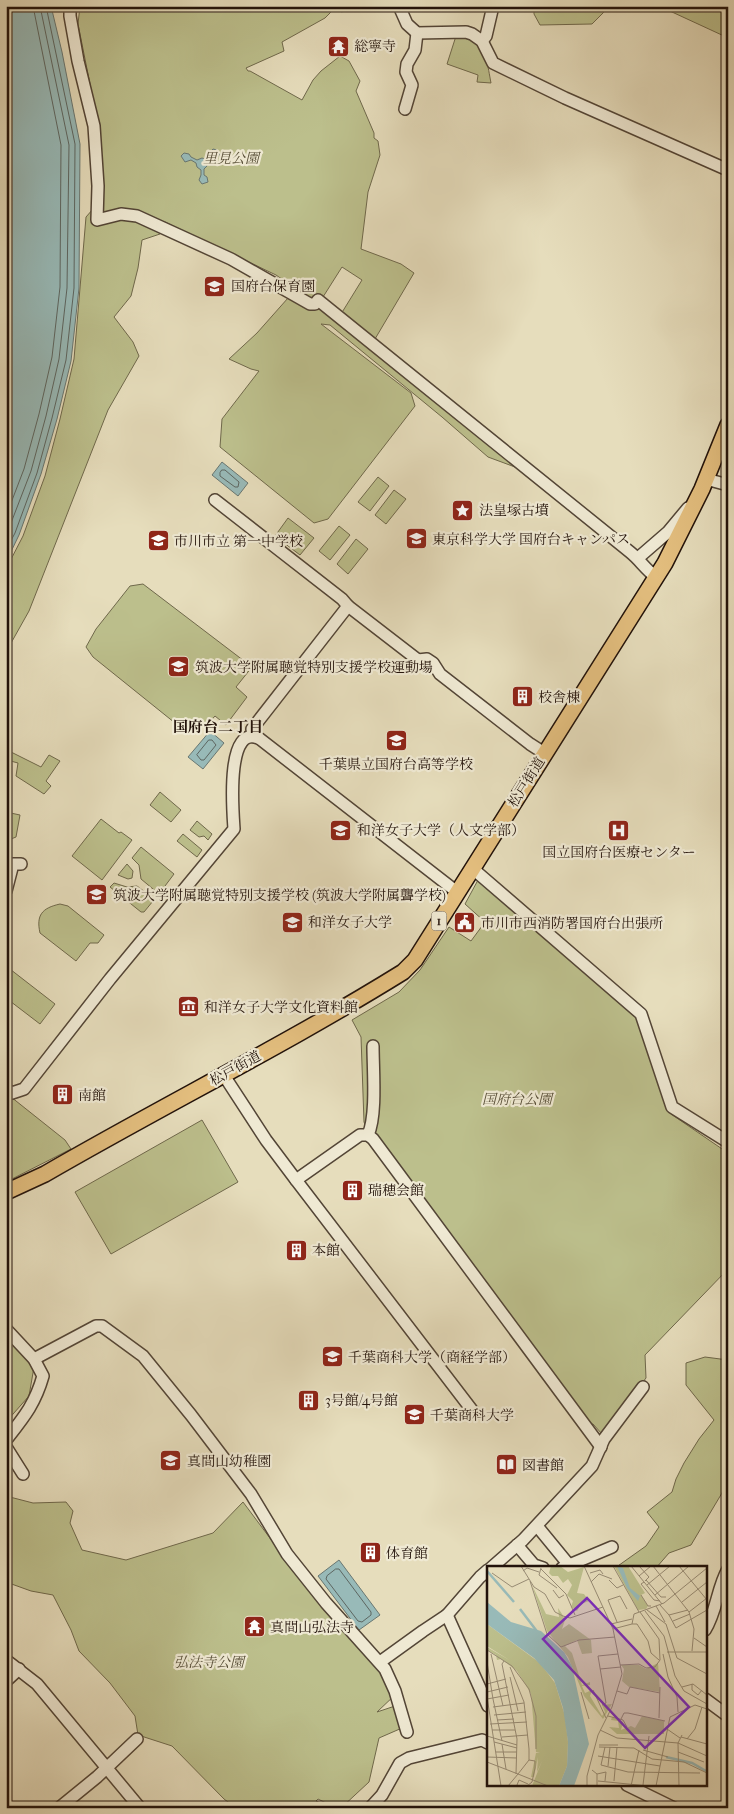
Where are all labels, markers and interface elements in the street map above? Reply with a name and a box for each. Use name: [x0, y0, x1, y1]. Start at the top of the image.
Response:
temple icon: 総寧寺: [326, 34, 350, 58]
place label: 総寧寺: [354, 38, 396, 55]
park label: 里見公園: [203, 150, 261, 167]
school or university icon: 国府台保育園: [203, 274, 227, 298]
place label: 国府台保育園: [231, 278, 315, 295]
place icon: 法皇塚古墳: [451, 498, 475, 522]
place label: 法皇塚古墳: [479, 502, 549, 519]
school or university icon: 東京科学大学 国府台キャンパス: [404, 527, 428, 551]
school or university icon: 市川市立 第一中学校: [146, 529, 170, 553]
place label: 東京科学大学 国府台キャンパス: [432, 531, 630, 548]
place label: 市川市立 第一中学校: [174, 533, 303, 550]
school or university icon: 筑波大学附属聴覚特別支援学校運動場: [167, 655, 191, 679]
place label: 筑波大学附属聴覚特別支援学校運動場: [195, 659, 433, 676]
building icon: 校舎棟: [510, 685, 534, 709]
place label: 校舎棟: [538, 689, 580, 706]
district label: 国府台二丁目: [173, 718, 263, 736]
school or university icon: 千葉県立国府台高等学校: [384, 729, 408, 753]
street label: 松戸街道: [504, 754, 548, 811]
place label: 千葉県立国府台高等学校: [319, 756, 473, 773]
school or university icon: 和洋女子大学（人文学部）: [329, 818, 353, 842]
hospital icon: 国立国府台医療センター: [607, 818, 631, 842]
place label: 和洋女子大学（人文学部）: [357, 822, 525, 839]
place label: 国立国府台医療センター: [542, 844, 696, 861]
school or university icon: 筑波大学附属聴覚特別支援学校 (筑波大学附属聾学校): [85, 883, 109, 907]
place label: 筑波大学附属聴覚特別支援学校 (筑波大学附属聾学校): [113, 887, 446, 904]
school or university icon: 和洋女子大学: [280, 910, 304, 934]
road number: 1: [432, 911, 446, 930]
public building icon: 市川市西消防署国府台出張所: [453, 911, 477, 935]
place label: 和洋女子大学: [308, 914, 392, 931]
place label: 市川市西消防署国府台出張所: [481, 915, 663, 932]
museum icon: 和洋女子大学文化資料館: [176, 995, 200, 1019]
place label: 和洋女子大学文化資料館: [204, 999, 358, 1016]
street label: 松戸街道: [207, 1047, 264, 1089]
building icon: 南館: [50, 1083, 74, 1107]
place label: 南館: [78, 1087, 106, 1104]
park label: 国府台公園: [482, 1091, 554, 1108]
building icon: 瑞穂会館: [340, 1178, 364, 1202]
place label: 瑞穂会館: [368, 1182, 424, 1199]
building icon: 本館: [284, 1238, 308, 1262]
place label: 本館: [312, 1242, 340, 1259]
school or university icon: 千葉商科大学（商経学部）: [320, 1345, 344, 1369]
place label: 千葉商科大学（商経学部）: [348, 1349, 516, 1366]
building icon: 3号館/4号館: [297, 1388, 321, 1412]
place label: 3号館/4号館: [325, 1392, 398, 1409]
school or university icon: 千葉商科大学: [402, 1403, 426, 1427]
place label: 千葉商科大学: [430, 1407, 514, 1424]
school or university icon: 真間山幼稚園: [159, 1449, 183, 1473]
place label: 真間山幼稚園: [187, 1453, 271, 1470]
library icon: 図書館: [494, 1453, 518, 1477]
place label: 図書館: [522, 1457, 564, 1474]
building icon: 体育館: [358, 1541, 382, 1565]
place label: 体育館: [386, 1545, 428, 1562]
inset map: [487, 1566, 706, 1786]
temple icon: 真間山弘法寺: [242, 1615, 266, 1639]
place label: 真間山弘法寺: [270, 1619, 354, 1636]
park label: 弘法寺公園: [174, 1654, 246, 1671]

